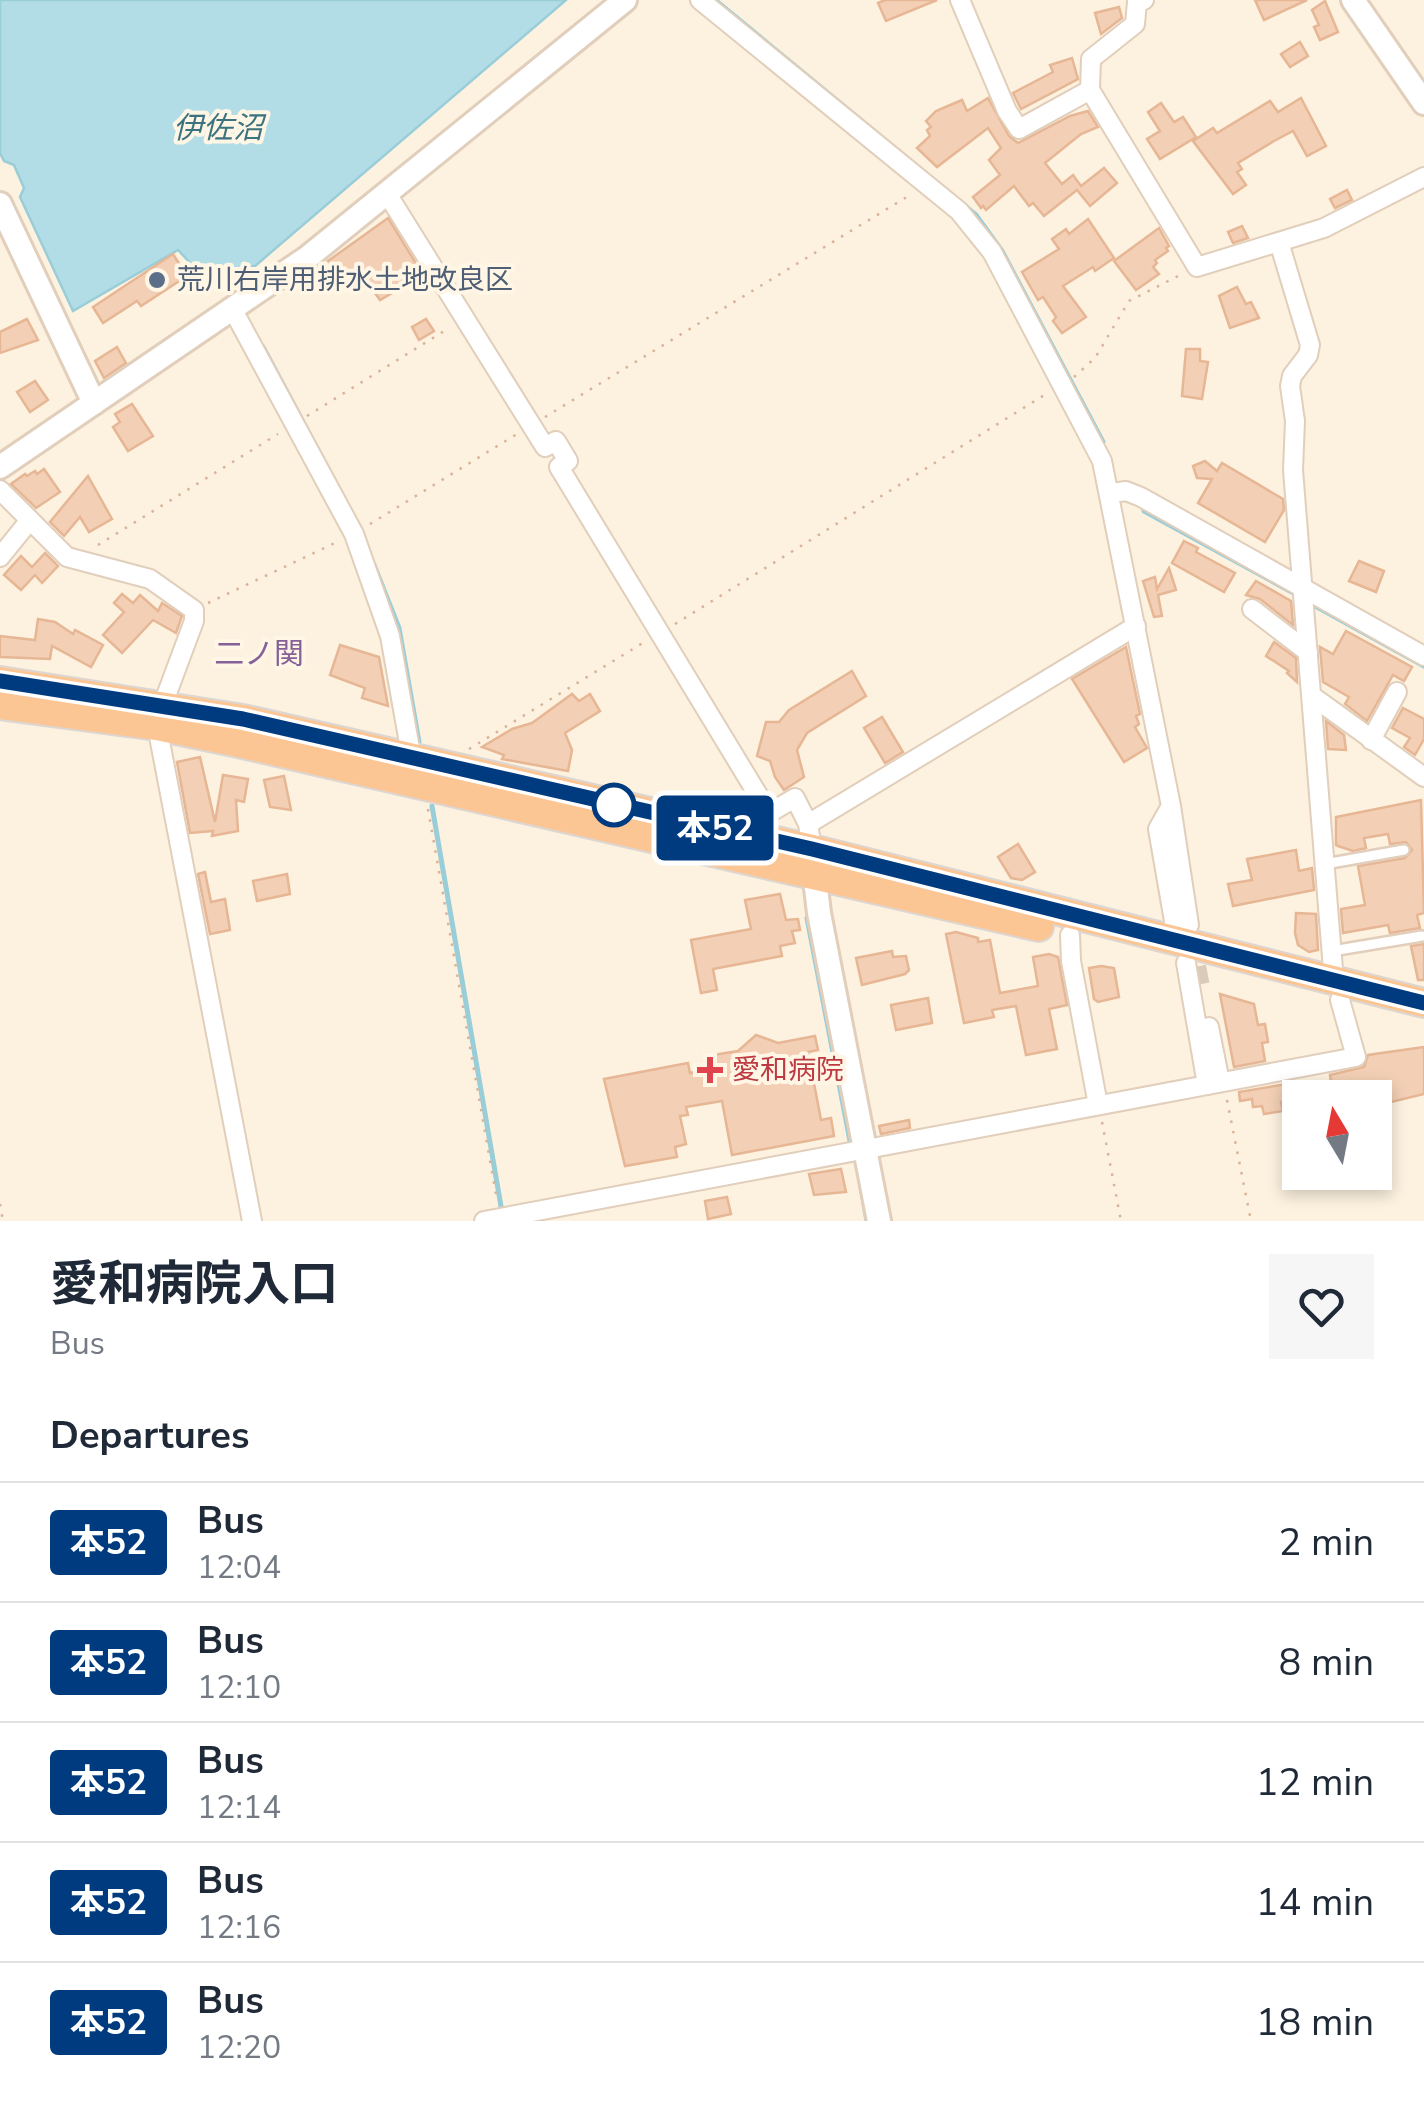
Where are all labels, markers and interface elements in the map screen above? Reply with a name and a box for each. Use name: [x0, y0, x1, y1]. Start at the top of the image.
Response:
water label: 伊佐沼: [173, 108, 267, 149]
place label: 荒川右岸用排水土地改良区: [177, 261, 513, 299]
marker: 荒川右岸用排水土地改良区: [146, 269, 168, 291]
district label: 二ノ関: [214, 634, 304, 675]
unlabelled marker: [593, 784, 635, 826]
line badge: 本52: [658, 796, 772, 860]
text: 本52: [676, 805, 754, 852]
place label: 愛和病院: [732, 1051, 844, 1089]
marker: 愛和病院: [697, 1057, 723, 1083]
north arrow: [1282, 1080, 1392, 1190]
map controls: [1282, 1080, 1392, 1190]
text: 愛和病院入口: [50, 1251, 338, 1317]
button: heart: [1269, 1254, 1374, 1359]
text: Bus: [50, 1322, 105, 1365]
text: Departures: [50, 1410, 249, 1461]
text: Bus: [197, 1495, 264, 1546]
text: 2 min: [1279, 1517, 1374, 1568]
text: 本52: [70, 1519, 147, 1566]
text: 12:04: [197, 1546, 281, 1589]
text: Bus: [197, 1615, 264, 1666]
text: 8 min: [1279, 1637, 1374, 1688]
text: 本52: [70, 1639, 147, 1686]
text: 12:10: [197, 1666, 281, 1709]
text: Bus: [197, 1735, 264, 1786]
text: 12 min: [1256, 1757, 1374, 1808]
text: 本52: [70, 1759, 147, 1806]
text: 12:14: [197, 1786, 281, 1829]
text: Bus: [197, 1855, 264, 1906]
text: 14 min: [1256, 1877, 1374, 1928]
text: 本52: [70, 1879, 147, 1926]
text: 12:16: [197, 1906, 281, 1949]
text: Bus: [197, 1975, 264, 2026]
text: 18 min: [1256, 1997, 1374, 2048]
text: 本52: [70, 1999, 147, 2046]
text: 12:20: [197, 2026, 281, 2069]

